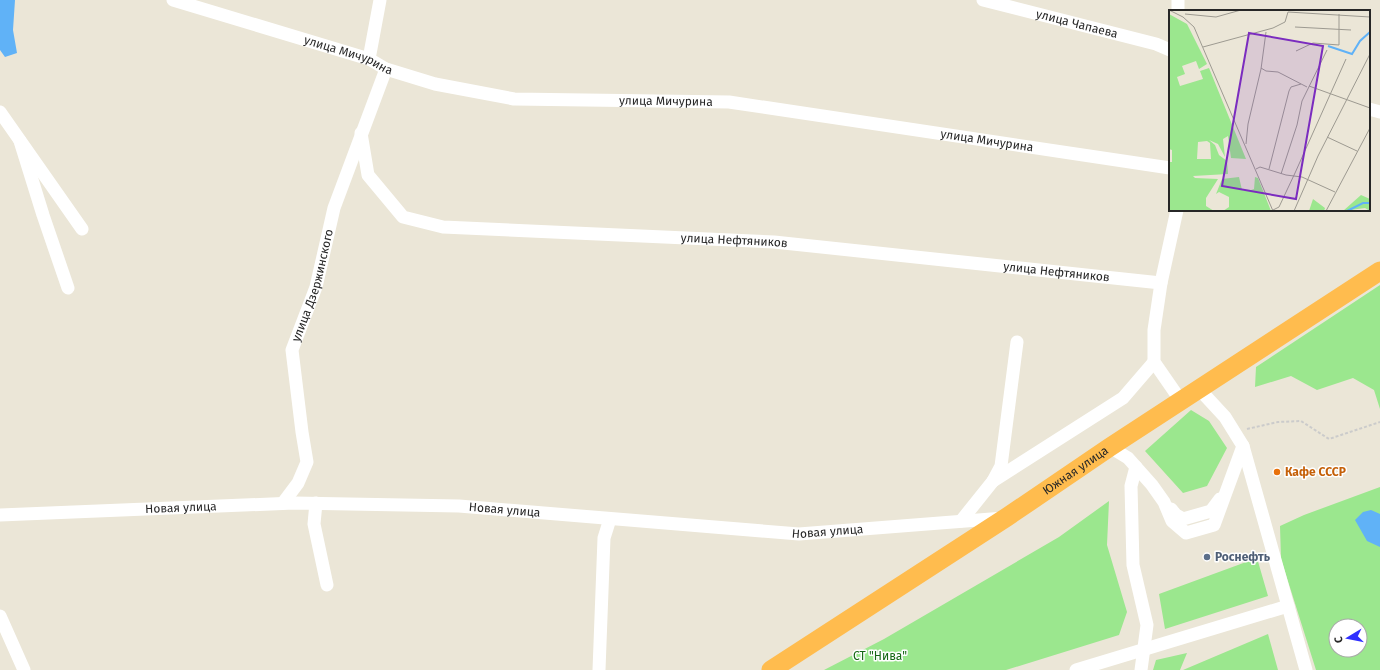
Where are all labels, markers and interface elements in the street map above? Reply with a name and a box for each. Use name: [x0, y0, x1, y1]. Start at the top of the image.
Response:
street label: улица Чапаева: [1035, 7, 1119, 41]
inset map: [1169, 10, 1370, 211]
street label: улица Мичурина: [302, 33, 394, 78]
street label: улица Мичурина: [619, 93, 713, 109]
street label: улица Мичурина: [940, 127, 1034, 154]
street label: улица Дзержинского: [289, 228, 336, 344]
street label: улица Нефтяников: [680, 231, 789, 250]
street label: улица Нефтяников: [1003, 259, 1111, 285]
street label: Южная улица: [1040, 443, 1111, 498]
place label: Кафе СССР: [1285, 465, 1346, 479]
marker: Кафе СССР: [1272, 467, 1282, 477]
street label: Новая улица: [145, 499, 217, 516]
street label: Новая улица: [468, 500, 541, 520]
street label: Новая улица: [791, 522, 864, 541]
place label: Роснефть: [1215, 550, 1271, 564]
marker: Роснефть: [1202, 552, 1212, 562]
north arrow: [1328, 618, 1368, 658]
text: С: [1332, 635, 1346, 644]
park label: СТ "Нива": [853, 649, 907, 663]

